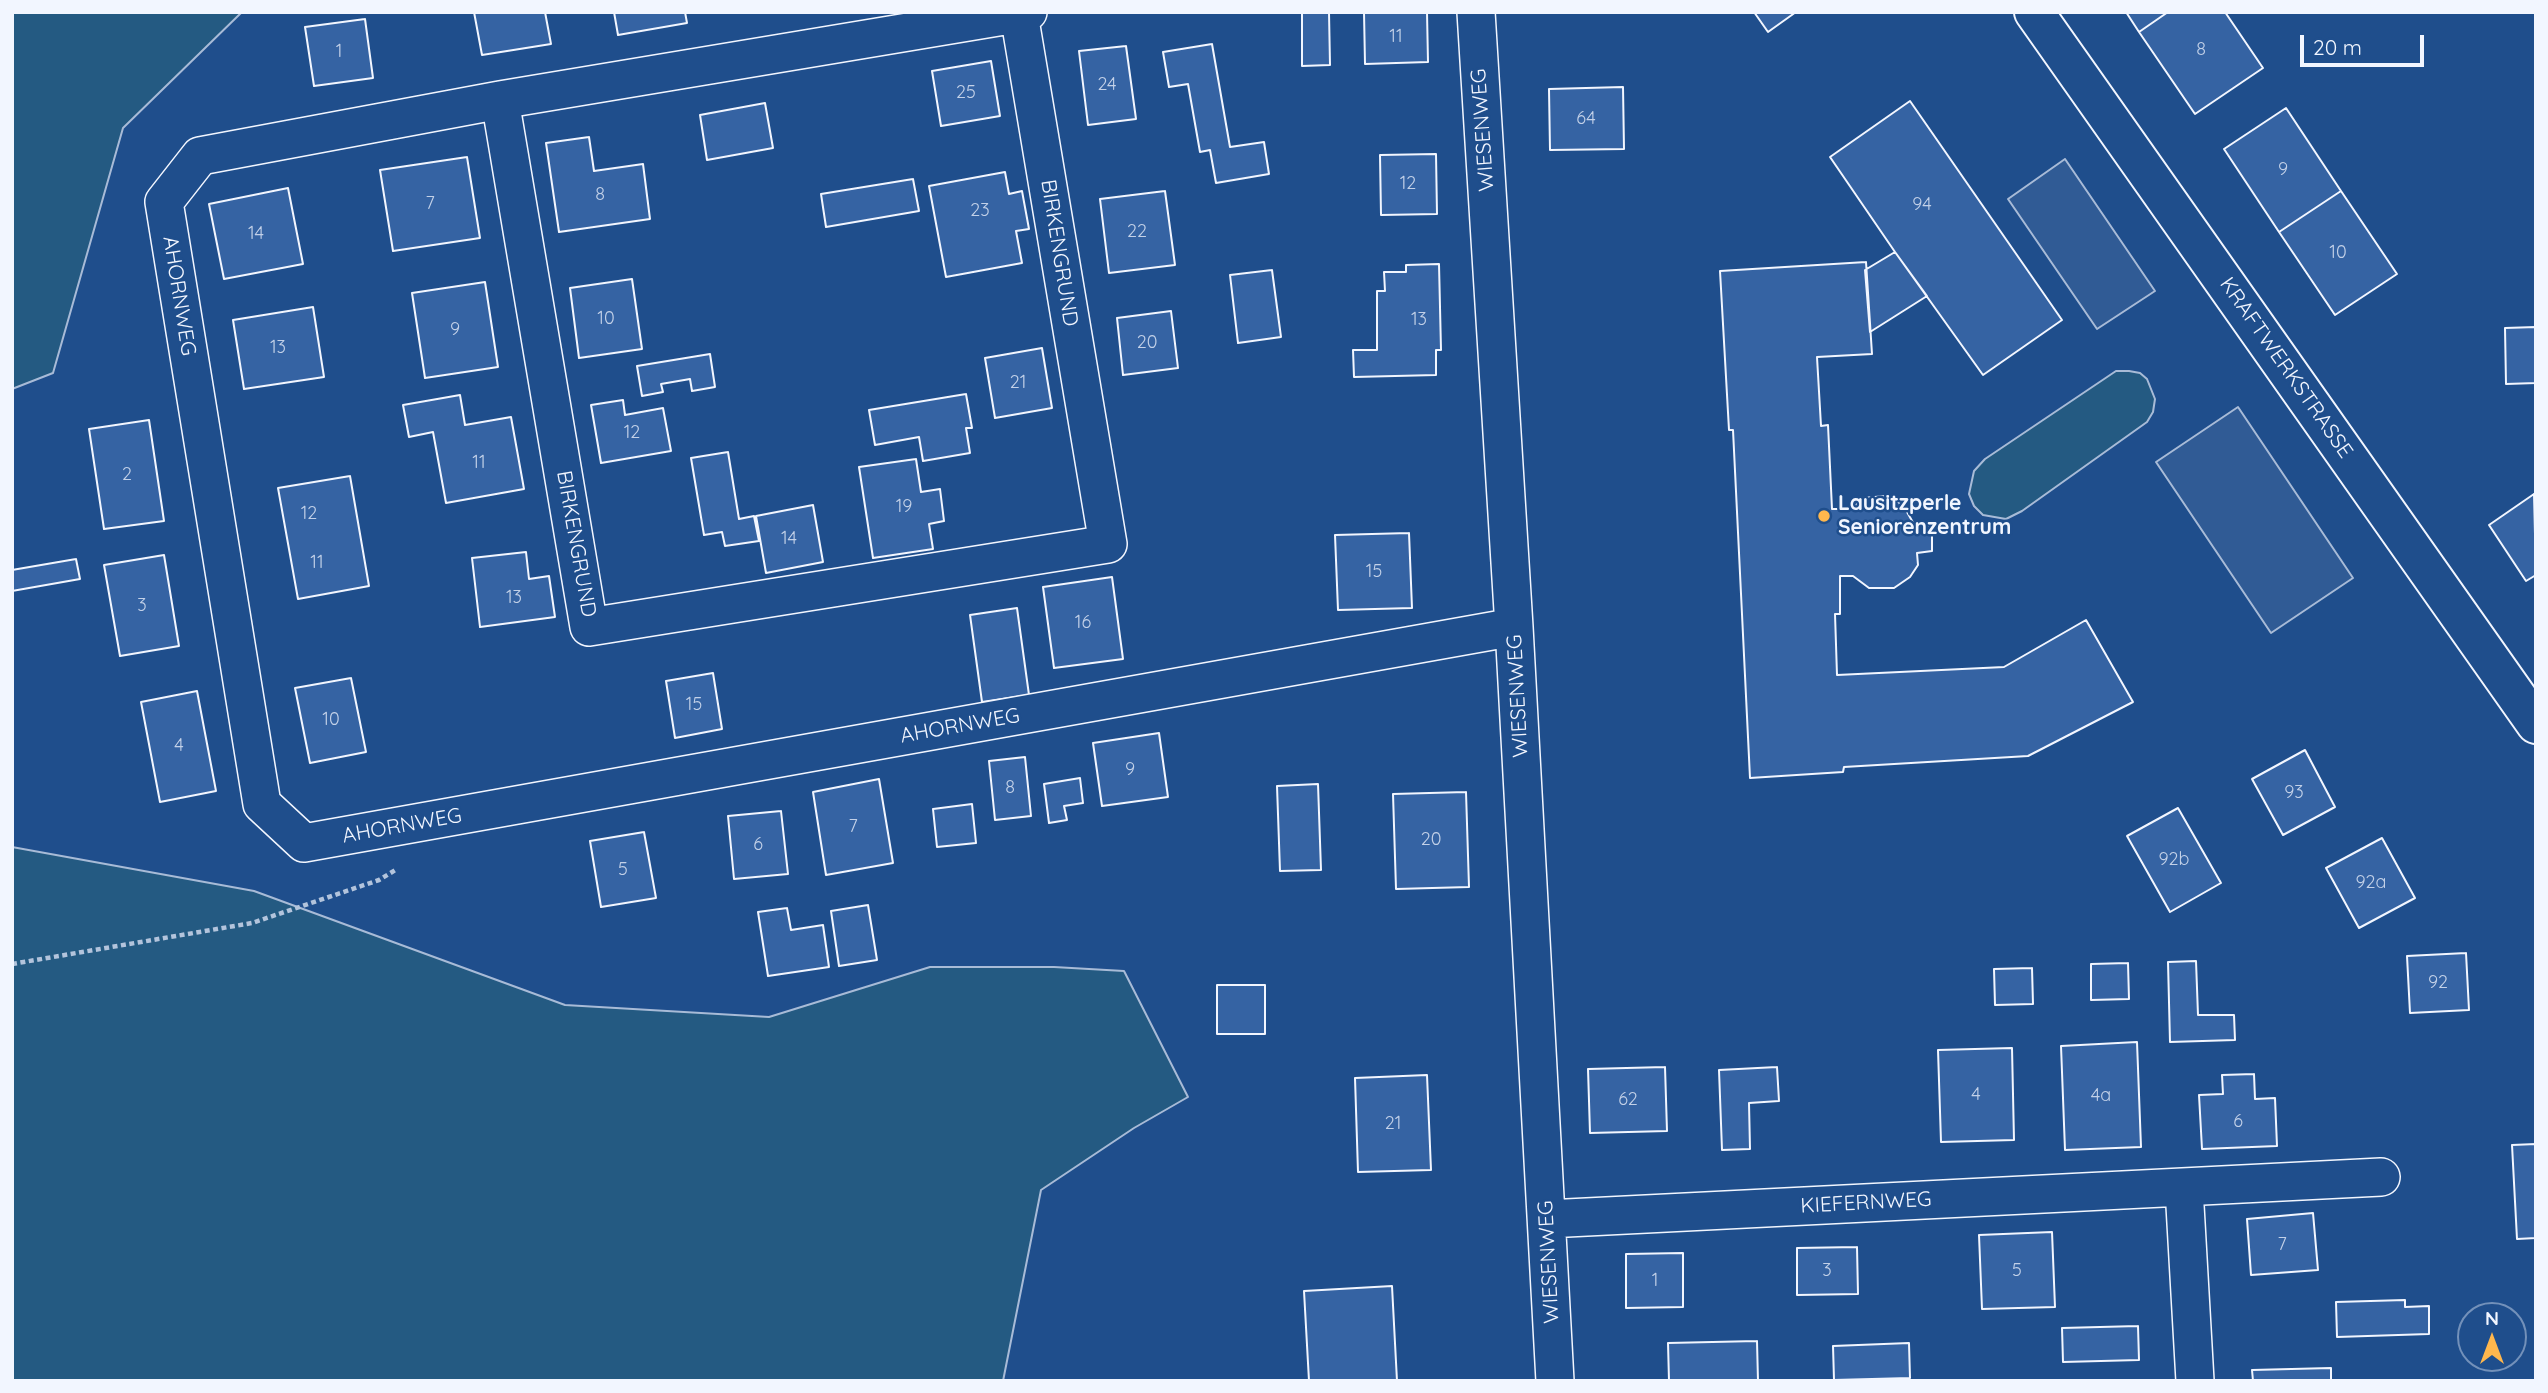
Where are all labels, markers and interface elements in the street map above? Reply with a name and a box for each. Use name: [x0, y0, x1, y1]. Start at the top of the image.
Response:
scale bar: [2303, 21, 2427, 65]
house number: 11: [1389, 26, 1403, 48]
text: 20 m: [2313, 34, 2362, 60]
house number: 8: [2196, 39, 2206, 61]
house number: 1: [336, 41, 342, 63]
street label: WIESENWEG: [1466, 68, 1500, 192]
house number: 24: [1097, 74, 1117, 96]
house number: 25: [956, 82, 976, 104]
house number: 64: [1576, 108, 1596, 130]
house number: 9: [2278, 159, 2288, 181]
house number: 12: [1400, 173, 1416, 195]
street label: BIRKENGRUND: [1035, 178, 1083, 328]
house number: 8: [595, 184, 605, 206]
house number: 7: [425, 193, 435, 215]
house number: 94: [1912, 194, 1932, 216]
house number: 23: [970, 200, 990, 222]
house number: 22: [1127, 221, 1147, 243]
house number: 14: [248, 223, 264, 245]
street label: AHORNWEG: [157, 234, 201, 358]
house number: 10: [2329, 242, 2347, 264]
street label: KRAFTWERKSTRASSE: [2214, 273, 2358, 463]
house number: 10: [597, 308, 615, 330]
house number: 13: [1411, 309, 1427, 331]
house number: 9: [450, 319, 460, 341]
house number: 20: [1137, 332, 1157, 354]
house number: 13: [270, 337, 286, 359]
house number: 21: [1010, 372, 1026, 394]
house number: 12: [624, 422, 640, 444]
house number: 11: [472, 452, 486, 474]
house number: 2: [122, 464, 132, 486]
street label: BIRKENGRUND: [551, 469, 601, 619]
place label: Lausitzperle Seniorenzentrum: [1838, 491, 2011, 541]
house number: 19: [896, 496, 912, 518]
house number: 12: [301, 503, 317, 525]
marker: Lausitzperle Seniorenzentrum: [1816, 508, 1832, 524]
house number: 14: [781, 528, 797, 550]
house number: 11: [310, 552, 324, 574]
house number: 15: [1366, 561, 1382, 583]
house number: 13: [506, 587, 522, 609]
house number: 3: [137, 595, 147, 617]
house number: 16: [1075, 612, 1091, 634]
street label: WIESENWEG: [1502, 634, 1534, 758]
house number: 15: [686, 694, 702, 716]
street label: AHORNWEG: [898, 703, 1022, 749]
house number: 10: [322, 709, 340, 731]
house number: 4: [174, 735, 184, 757]
house number: 9: [1125, 759, 1135, 781]
house number: 8: [1005, 777, 1015, 799]
house number: 93: [2284, 782, 2304, 804]
street label: AHORNWEG: [340, 803, 464, 849]
house number: 7: [848, 816, 858, 838]
house number: 20: [1421, 829, 1441, 851]
house number: 6: [753, 834, 763, 856]
house number: 92b: [2159, 849, 2189, 871]
house number: 5: [618, 859, 628, 881]
house number: 92a: [2356, 872, 2386, 894]
house number: 92: [2428, 972, 2448, 994]
house number: 4: [1971, 1084, 1981, 1106]
house number: 4a: [2091, 1085, 2111, 1107]
house number: 62: [1618, 1089, 1638, 1111]
house number: 6: [2233, 1111, 2243, 1133]
house number: 21: [1385, 1113, 1401, 1135]
street label: KIEFERNWEG: [1800, 1187, 1932, 1219]
street label: WIESENWEG: [1533, 1200, 1565, 1324]
house number: 7: [2277, 1234, 2287, 1256]
house number: 3: [1822, 1260, 1832, 1282]
house number: 5: [2012, 1260, 2022, 1282]
house number: 1: [1652, 1270, 1658, 1292]
north arrow: [2457, 1302, 2527, 1372]
text: N: [2485, 1306, 2499, 1330]

